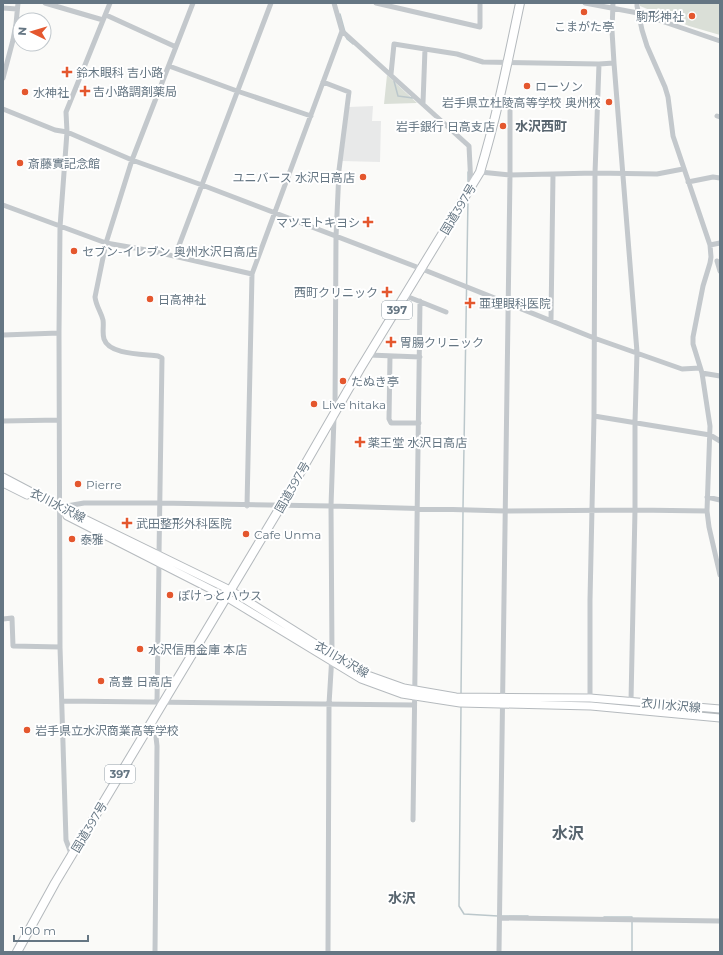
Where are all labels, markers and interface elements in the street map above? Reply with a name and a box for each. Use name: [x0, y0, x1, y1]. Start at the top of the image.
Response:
marker: こまがた亭: [579, 7, 589, 17]
place label: 駒形神社: [636, 9, 684, 24]
marker: 駒形神社: [687, 11, 697, 21]
north arrow: [12, 12, 52, 52]
place label: こまがた亭: [554, 19, 614, 34]
text: N: [15, 26, 29, 36]
place label: 鈴木眼科 吉小路: [76, 65, 163, 80]
marker: 鈴木眼科 吉小路: [61, 66, 73, 78]
place label: ローソン: [535, 79, 583, 94]
marker: ローソン: [522, 81, 532, 91]
place label: 吉小路調剤薬局: [93, 84, 177, 99]
place label: 水神社: [33, 85, 69, 100]
marker: 吉小路調剤薬局: [80, 86, 90, 96]
marker: 水神社: [20, 87, 30, 97]
place label: 岩手県立杜陵高等学校 奥州校: [442, 95, 601, 110]
marker: 岩手県立杜陵高等学校 奥州校: [604, 97, 614, 107]
district label: 水沢西町: [515, 118, 567, 134]
place label: 岩手銀行 日高支店: [396, 119, 495, 134]
marker: 岩手銀行 日高支店: [498, 121, 508, 131]
place label: 斎藤實記念館: [28, 156, 100, 171]
marker: 斎藤實記念館: [15, 158, 25, 168]
place label: ユニバース 水沢日高店: [232, 170, 355, 185]
marker: ユニバース 水沢日高店: [358, 172, 368, 182]
street label: 国道397号: [437, 181, 479, 237]
place label: マツモトキヨシ: [276, 215, 360, 230]
marker: マツモトキヨシ: [363, 217, 373, 227]
place label: セブン-イレブン 奥州水沢日高店: [82, 244, 258, 259]
marker: セブン-イレブン 奥州水沢日高店: [69, 246, 79, 256]
place label: 西町クリニック: [294, 285, 378, 300]
marker: 西町クリニック: [381, 286, 393, 298]
place label: 日高神社: [158, 292, 206, 307]
marker: 日高神社: [145, 294, 155, 304]
place label: 亜理眼科医院: [479, 296, 551, 311]
marker: 亜理眼科医院: [464, 297, 476, 309]
road number: 397: [382, 301, 412, 319]
place label: 胃腸クリニック: [400, 335, 484, 350]
marker: 胃腸クリニック: [385, 336, 397, 348]
place label: たぬき亭: [351, 374, 399, 389]
marker: たぬき亭: [338, 376, 348, 386]
place label: Live hitaka: [322, 397, 386, 412]
marker: Live hitaka: [309, 399, 319, 409]
place label: 薬王堂 水沢日高店: [368, 435, 467, 450]
marker: 薬王堂 水沢日高店: [355, 437, 365, 447]
street label: 国道397号: [271, 459, 313, 515]
place label: Pierre: [86, 477, 122, 492]
marker: Pierre: [73, 479, 83, 489]
street label: 衣川水沢線: [28, 485, 88, 525]
place label: 武田整形外科医院: [136, 516, 232, 531]
marker: 武田整形外科医院: [121, 517, 133, 529]
place label: Cafe Unma: [254, 527, 321, 542]
marker: Cafe Unma: [241, 529, 251, 539]
place label: 泰雅: [80, 532, 104, 547]
marker: 泰雅: [67, 534, 77, 544]
place label: ぽけっとハウス: [178, 588, 262, 603]
marker: ぽけっとハウス: [165, 590, 175, 600]
street label: 衣川水沢線: [312, 638, 372, 680]
place label: 水沢信用金庫 本店: [148, 642, 247, 657]
marker: 水沢信用金庫 本店: [135, 644, 145, 654]
place label: 高豊 日高店: [109, 674, 172, 689]
marker: 高豊 日高店: [96, 676, 106, 686]
street label: 衣川水沢線: [640, 695, 702, 715]
place label: 岩手県立水沢商業高等学校: [35, 723, 179, 738]
marker: 岩手県立水沢商業高等学校: [22, 725, 32, 735]
road number: 397: [105, 765, 135, 783]
street label: 国道397号: [68, 799, 110, 855]
district label: 水沢: [552, 824, 584, 843]
district label: 水沢: [388, 889, 416, 907]
scale bar: [14, 917, 88, 943]
text: 100 m: [20, 923, 56, 938]

